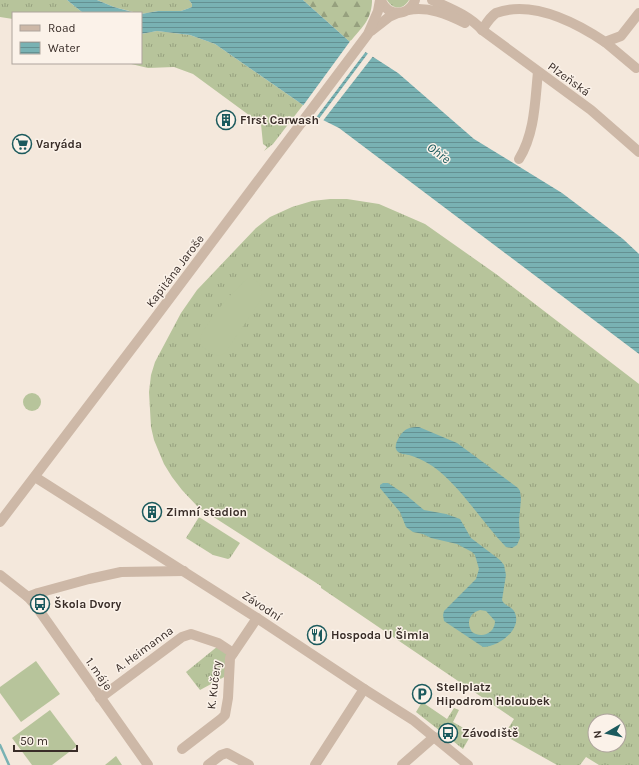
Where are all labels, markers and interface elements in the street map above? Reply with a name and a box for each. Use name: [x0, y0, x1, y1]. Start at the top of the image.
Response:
legend: [12, 12, 142, 64]
text: Road: [48, 21, 76, 35]
text: Water: [48, 41, 81, 55]
street label: Plzeňská: [545, 59, 593, 99]
building icon: F1rst Carwash: [215, 109, 237, 131]
place label: F1rst Carwash: [240, 113, 319, 127]
supermarket icon: Varyáda: [11, 133, 33, 155]
place label: Varyáda: [36, 137, 82, 151]
water label: Ohře: [424, 139, 454, 167]
street label: Kapitána Jaroše: [143, 232, 207, 310]
building icon: Zimní stadion: [141, 501, 163, 523]
place label: Zimní stadion: [166, 505, 247, 519]
street label: Závodní: [240, 588, 285, 624]
bus stop icon: Škola Dvory: [29, 593, 51, 615]
place label: Škola Dvory: [54, 596, 121, 611]
street label: A. Heimanna: [112, 623, 176, 675]
restaurant icon: Hospoda U Šimla: [306, 624, 328, 646]
place label: Hospoda U Šimla: [331, 627, 429, 642]
street label: 1. máje: [83, 655, 115, 693]
street label: K. Kučery: [204, 659, 224, 710]
place label: Stellplatz Hipodrom Holoubek: [436, 680, 550, 708]
parking icon: Stellplatz Hipodrom Holoubek: [411, 683, 433, 705]
north arrow: [587, 713, 627, 753]
bus stop icon: Závodiště: [437, 722, 459, 744]
place label: Závodiště: [462, 726, 518, 740]
scale bar: [14, 727, 77, 753]
text: N: [591, 730, 605, 739]
text: 50 m: [20, 734, 48, 748]

